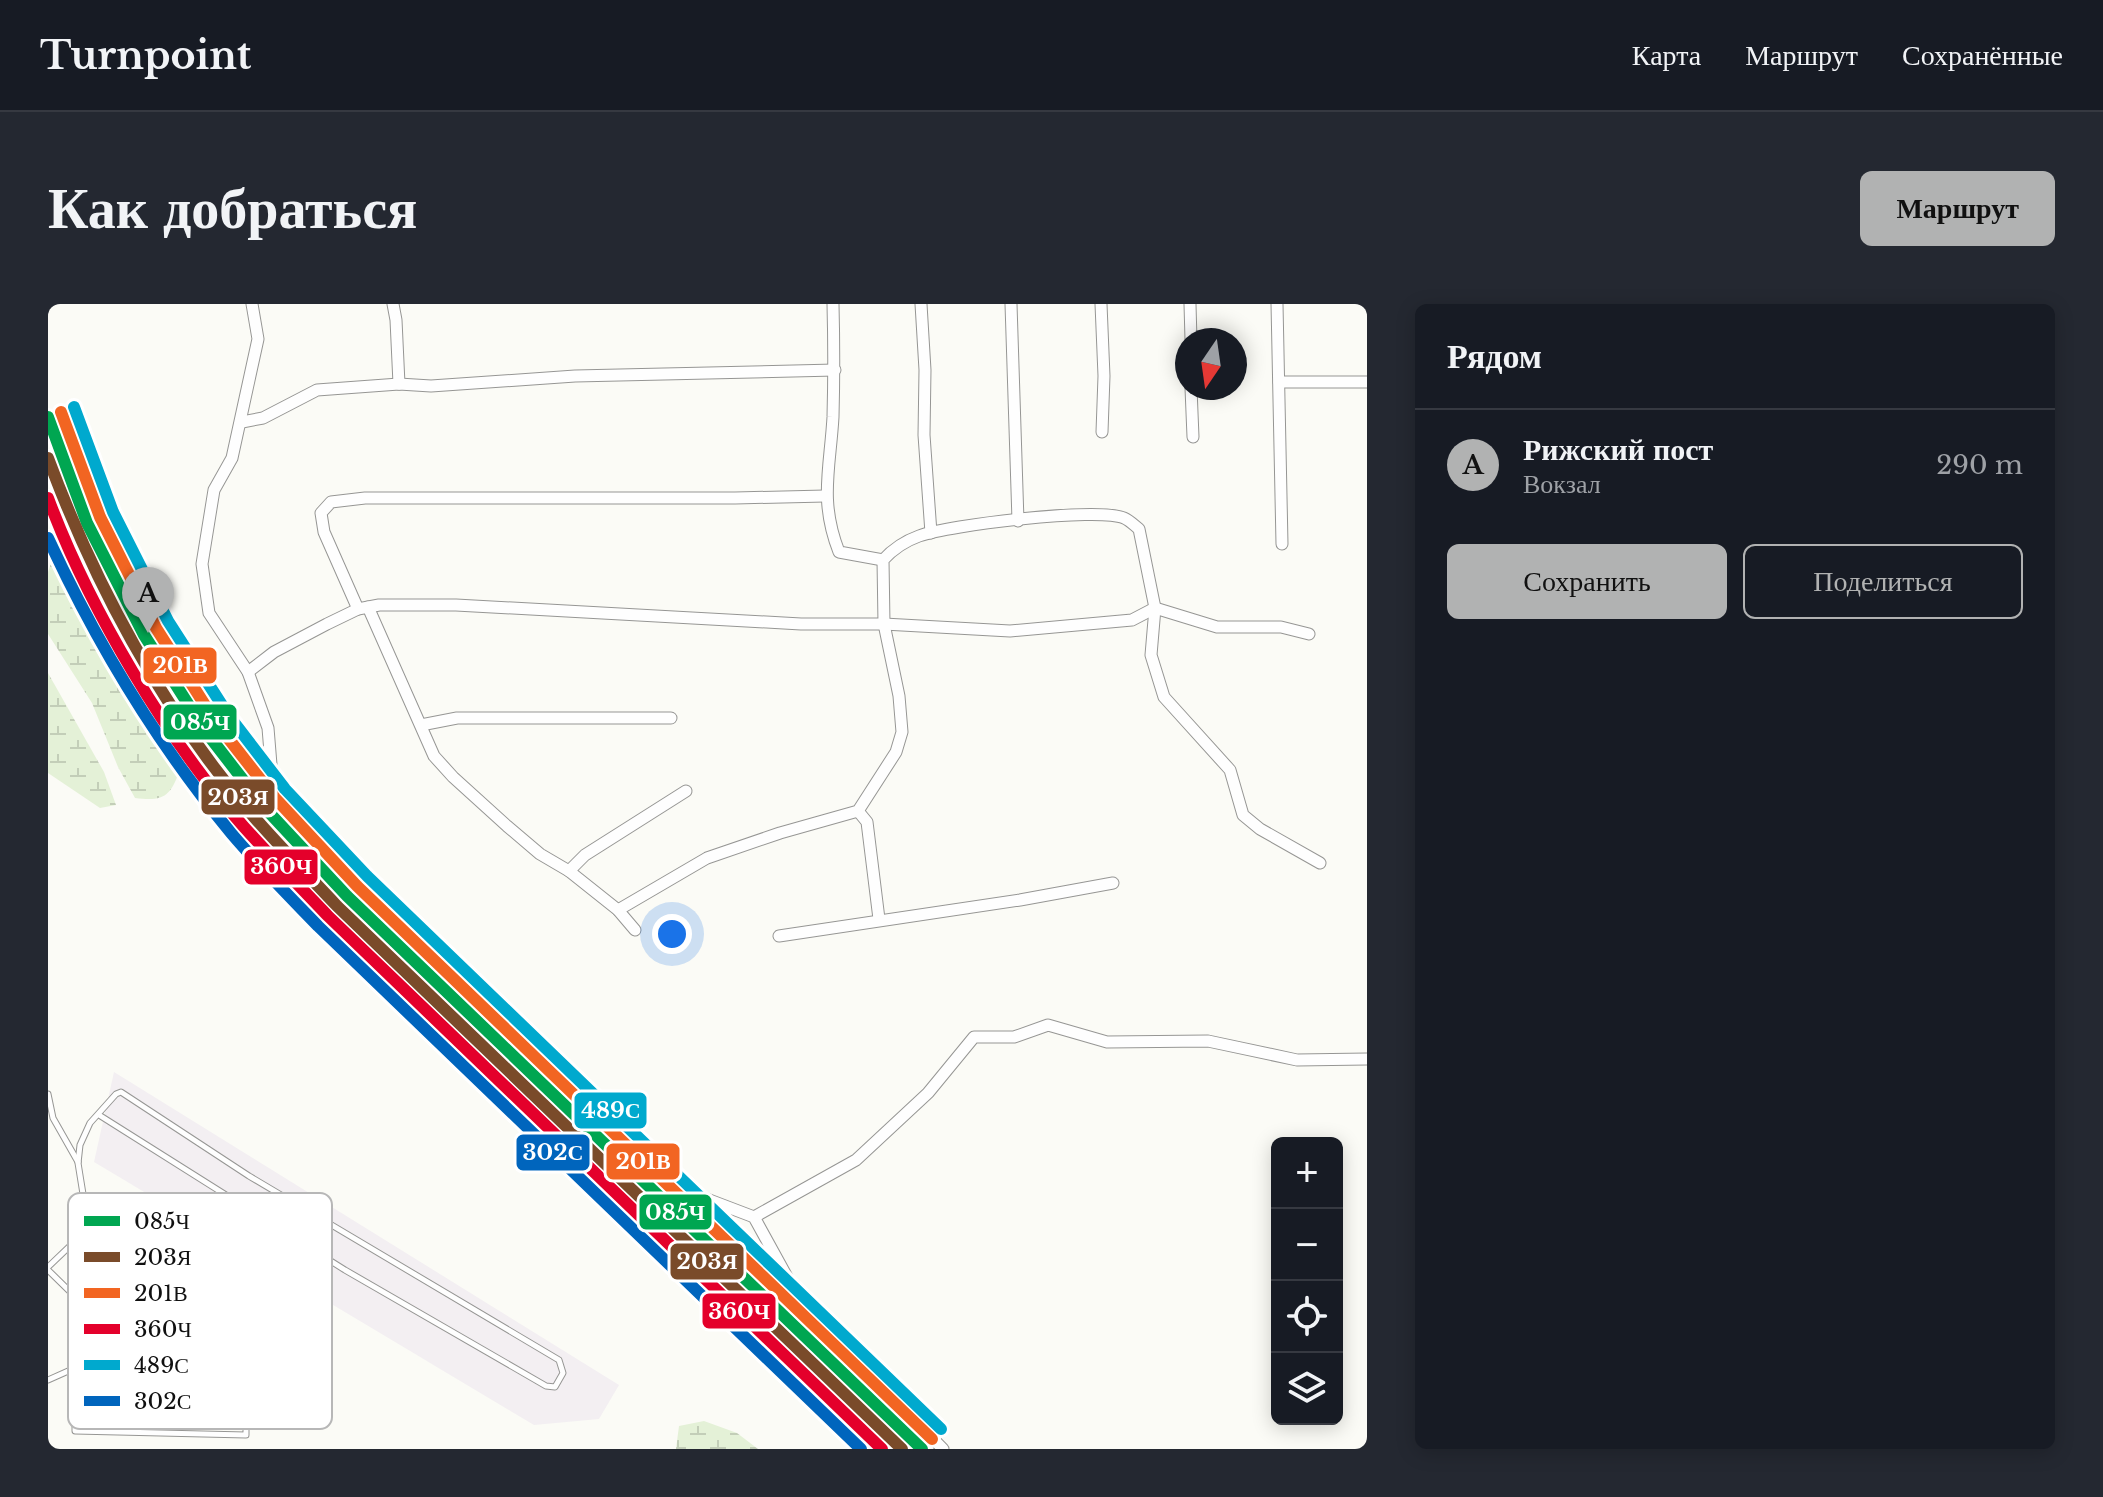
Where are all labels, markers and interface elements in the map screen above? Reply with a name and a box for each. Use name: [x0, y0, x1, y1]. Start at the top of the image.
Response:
text: Turnpoint: [40, 32, 251, 79]
text: Карта: [1632, 38, 1701, 73]
text: Маршрут: [1745, 38, 1858, 73]
text: Сохранённые: [1902, 38, 2063, 73]
button: Маршрут: [1860, 171, 2055, 246]
text: Как добраться: [48, 174, 417, 243]
north arrow: [1175, 328, 1247, 400]
text: Рядом: [1447, 335, 1542, 377]
text: Рижский пост: [1523, 431, 1713, 468]
text: A: [1462, 449, 1484, 481]
text: 290 m: [1936, 449, 2023, 481]
text: Вокзал: [1523, 468, 1601, 500]
button: Сохранить: [1447, 544, 1727, 619]
button: Поделиться: [1743, 544, 2023, 619]
pin: A: [122, 567, 174, 633]
line badge: 201В: [142, 646, 218, 685]
text: 201В: [152, 652, 208, 679]
line badge: 085Ч: [162, 703, 238, 741]
text: 085Ч: [170, 709, 230, 736]
line badge: 203Я: [200, 778, 276, 816]
text: 203Я: [208, 784, 269, 811]
line badge: 360Ч: [243, 848, 319, 886]
text: 360Ч: [250, 853, 312, 880]
your location: [652, 914, 692, 954]
line badge: 489С: [573, 1091, 648, 1130]
text: 489С: [581, 1097, 641, 1124]
line badge: 302С: [515, 1133, 591, 1172]
map controls: [1271, 1137, 1343, 1425]
button: +: [1271, 1137, 1343, 1209]
text: 302С: [523, 1139, 583, 1166]
line badge: 201В: [605, 1142, 681, 1181]
text: 201В: [615, 1148, 671, 1175]
legend: [68, 1193, 332, 1429]
line badge: 085Ч: [638, 1193, 713, 1231]
text: 085Ч: [645, 1199, 705, 1226]
text: 085Ч: [134, 1208, 190, 1235]
button: −: [1271, 1209, 1343, 1281]
line badge: 203Я: [669, 1242, 745, 1281]
text: 203Я: [134, 1244, 192, 1271]
text: 203Я: [677, 1248, 738, 1275]
text: 201В: [134, 1280, 188, 1307]
button: locate: [1271, 1281, 1343, 1353]
line badge: 360Ч: [701, 1292, 777, 1330]
text: 360Ч: [708, 1298, 770, 1325]
text: 360Ч: [134, 1316, 192, 1343]
text: 489С: [134, 1352, 189, 1379]
button: layers: [1271, 1353, 1343, 1425]
text: 302С: [134, 1388, 192, 1415]

